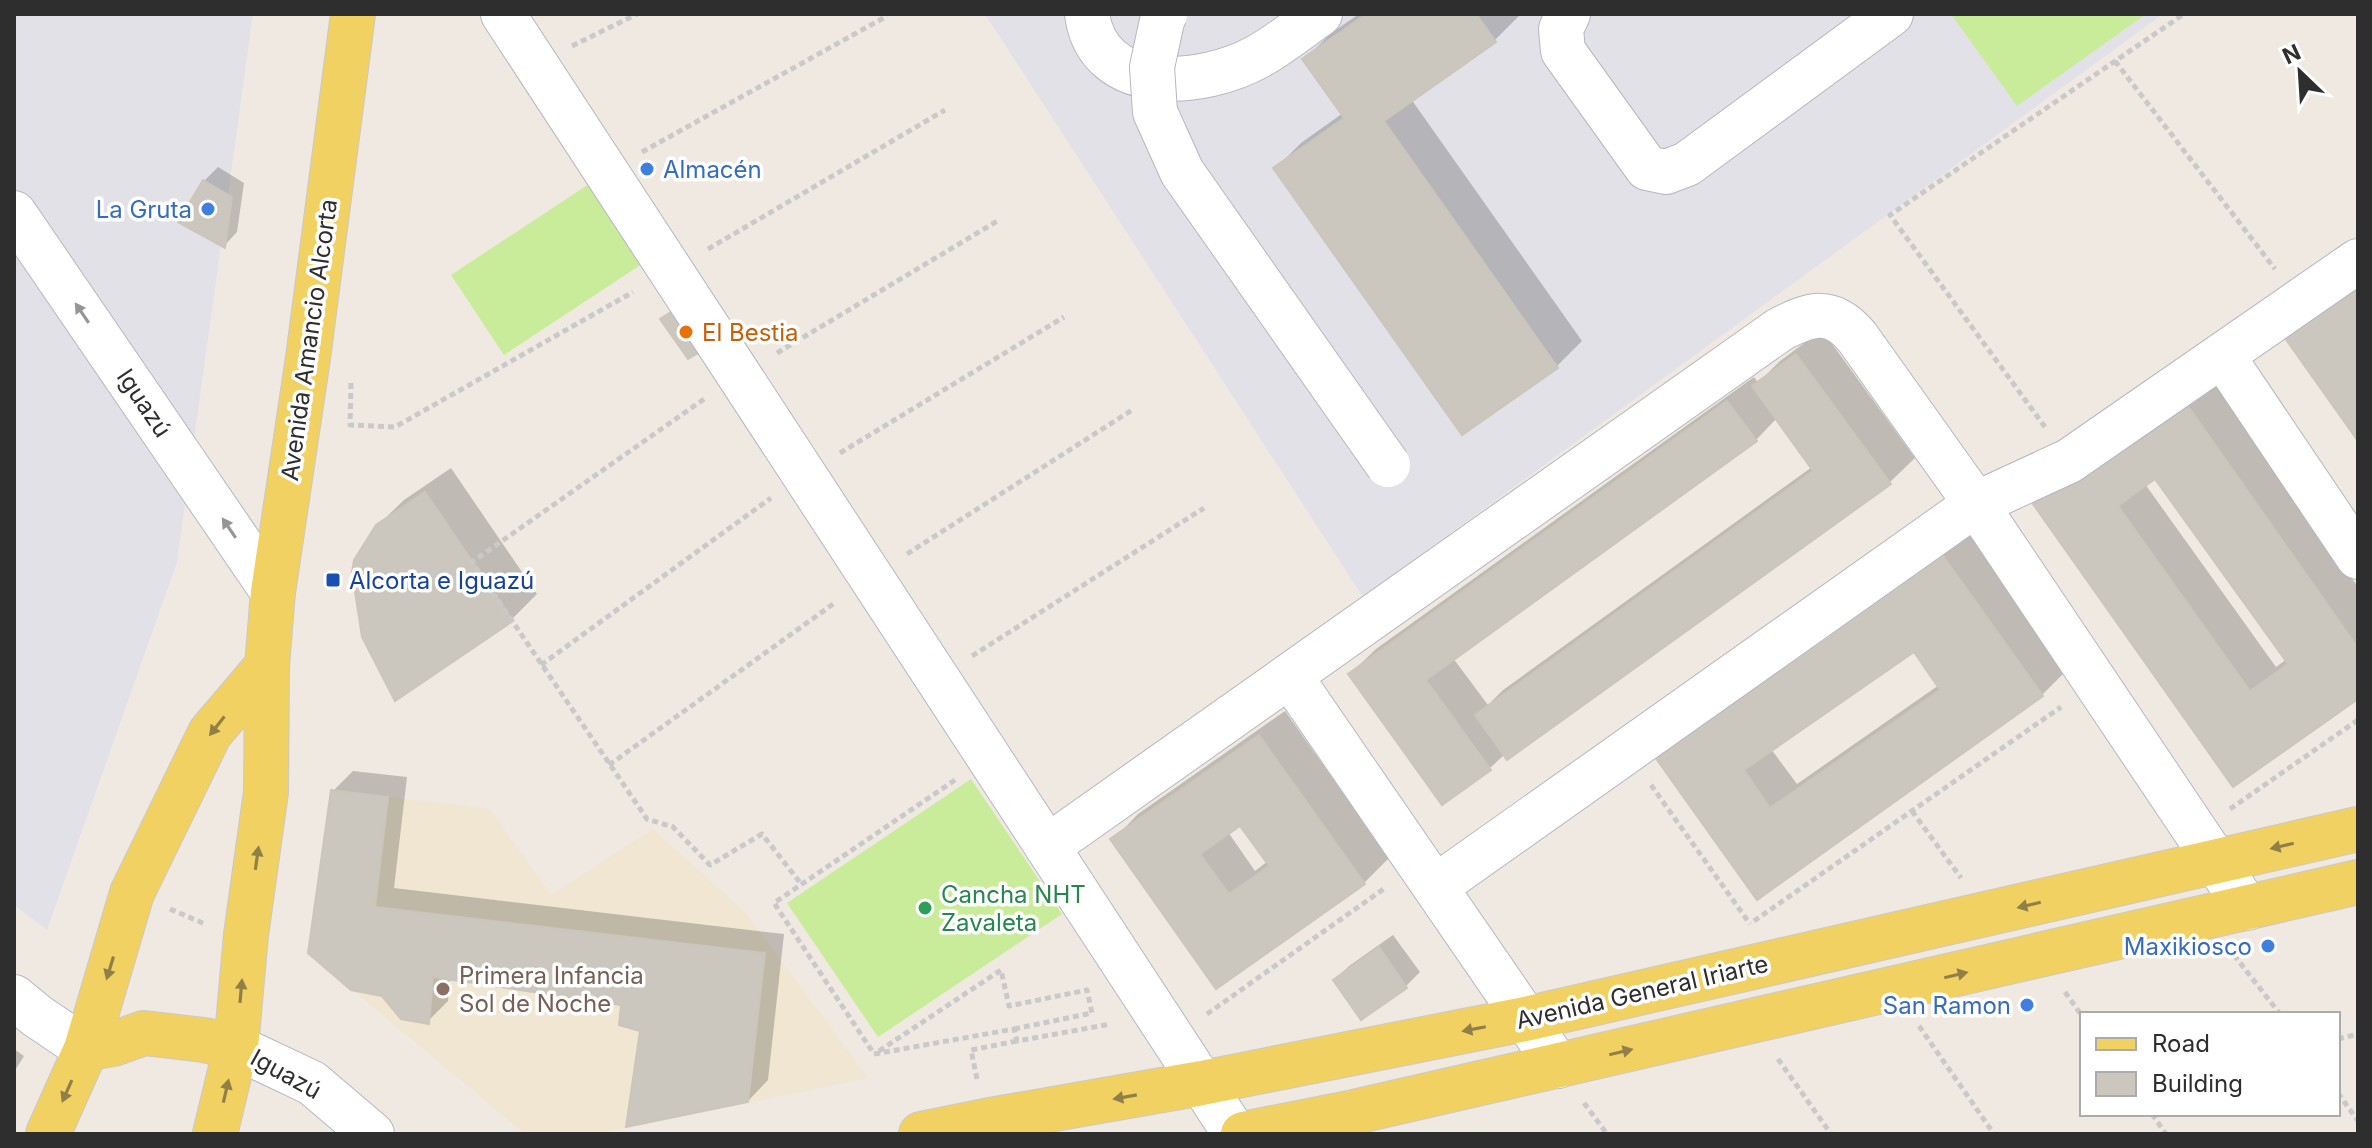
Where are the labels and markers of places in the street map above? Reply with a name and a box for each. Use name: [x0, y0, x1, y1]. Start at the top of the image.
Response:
place label: Almacén: [663, 155, 762, 184]
marker: Almacén: [638, 160, 656, 178]
place label: La Gruta: [96, 195, 192, 224]
marker: La Gruta: [199, 200, 217, 218]
place label: El Bestia: [702, 318, 799, 347]
marker: El Bestia: [677, 323, 695, 341]
place label: Alcorta e Iguazú: [349, 566, 534, 595]
marker: Alcorta e Iguazú: [324, 571, 342, 589]
place label: Cancha NHT Zavaleta: [941, 880, 1086, 937]
marker: Cancha NHT Zavaleta: [916, 899, 934, 917]
place label: Maxikiosco: [2124, 932, 2252, 961]
marker: Maxikiosco: [2259, 937, 2277, 955]
place label: Primera Infancia Sol de Noche: [459, 961, 644, 1018]
marker: Primera Infancia Sol de Noche: [434, 980, 452, 998]
place label: San Ramon: [1883, 991, 2011, 1020]
marker: San Ramon: [2018, 996, 2036, 1014]

